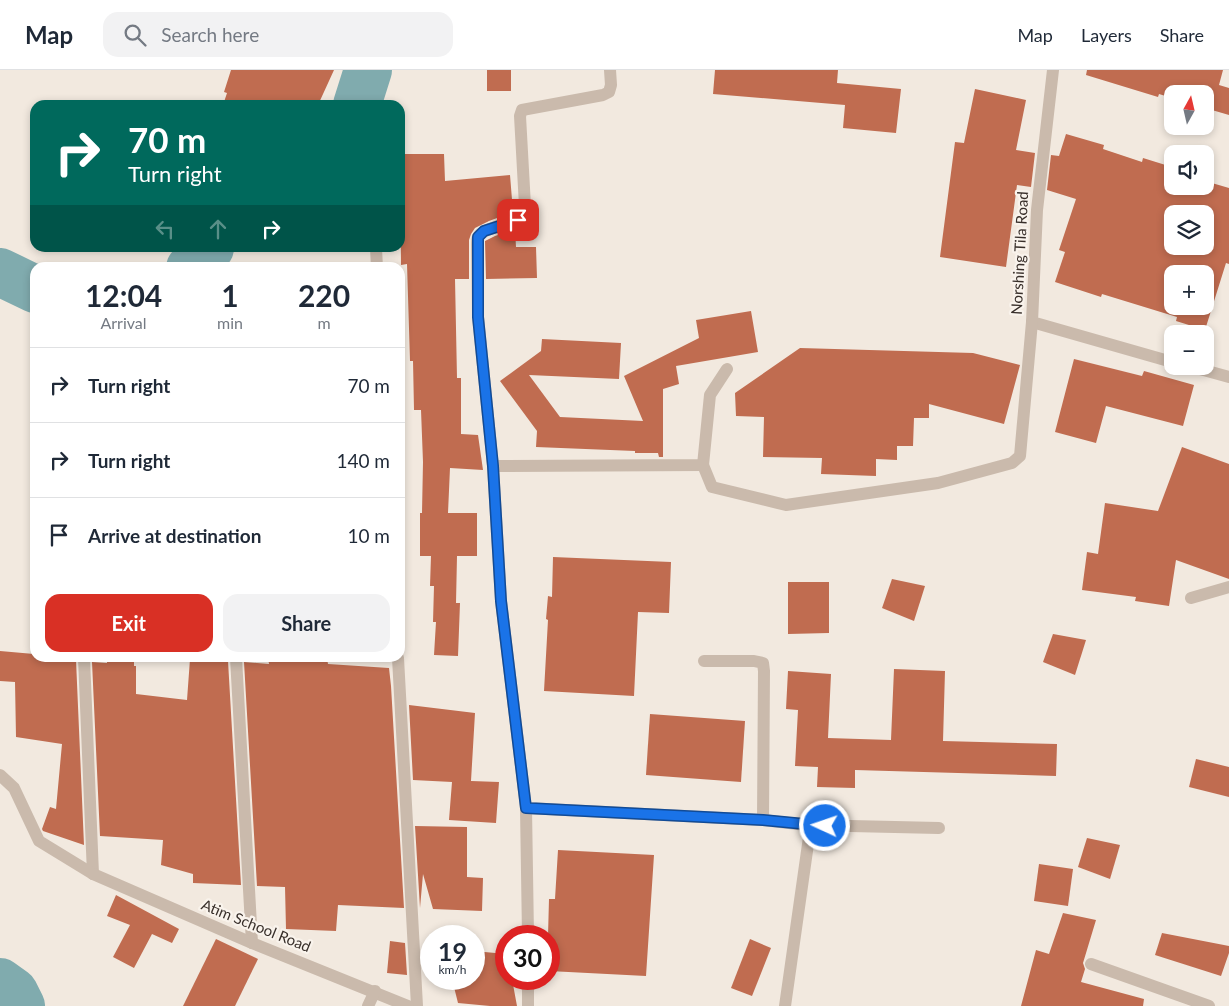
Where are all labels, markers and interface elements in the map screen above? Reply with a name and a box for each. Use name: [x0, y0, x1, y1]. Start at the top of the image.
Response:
search box: [103, 12, 453, 57]
text: Map: [25, 20, 73, 49]
icon: search: [121, 21, 149, 49]
text: Search here: [161, 23, 259, 46]
text: Map: [1017, 24, 1053, 46]
text: Layers: [1081, 24, 1132, 46]
text: Share: [1160, 24, 1204, 46]
north arrow: [1164, 85, 1214, 135]
map controls: [1164, 85, 1214, 375]
text: 70 m: [128, 118, 206, 160]
icon: right: [45, 120, 110, 185]
button: sound: [1164, 145, 1214, 195]
text: Turn right: [128, 160, 222, 187]
street label: Norshing Tila Road: [1007, 191, 1031, 315]
pin: [497, 199, 539, 241]
button: layers: [1164, 205, 1214, 255]
icon: arrive: [504, 206, 532, 234]
icon: left: [151, 215, 179, 243]
icon: ahead: [204, 215, 232, 243]
icon: right: [257, 215, 285, 243]
button: +: [1164, 265, 1214, 315]
text: 12:04: [85, 277, 162, 313]
text: 1: [221, 277, 239, 313]
text: 220: [298, 277, 350, 313]
text: Arrival: [100, 313, 147, 332]
text: min: [217, 313, 243, 332]
text: m: [317, 313, 331, 332]
button: −: [1164, 325, 1214, 375]
icon: right: [45, 371, 73, 399]
text: Turn right: [88, 374, 170, 397]
text: 70 m: [347, 374, 390, 397]
icon: right: [45, 446, 73, 474]
text: Turn right: [88, 449, 170, 472]
text: 140 m: [336, 449, 390, 472]
icon: arrive: [45, 521, 73, 549]
text: Arrive at destination: [88, 524, 261, 547]
text: 10 m: [347, 524, 390, 547]
button: Exit: [45, 594, 213, 652]
button: Share: [223, 594, 390, 652]
position arrow: [798, 799, 850, 851]
street label: Atim School Road: [199, 895, 314, 955]
speed limit sign: 30: [495, 925, 560, 990]
text: 19: [438, 936, 467, 966]
text: km/h: [438, 962, 467, 977]

